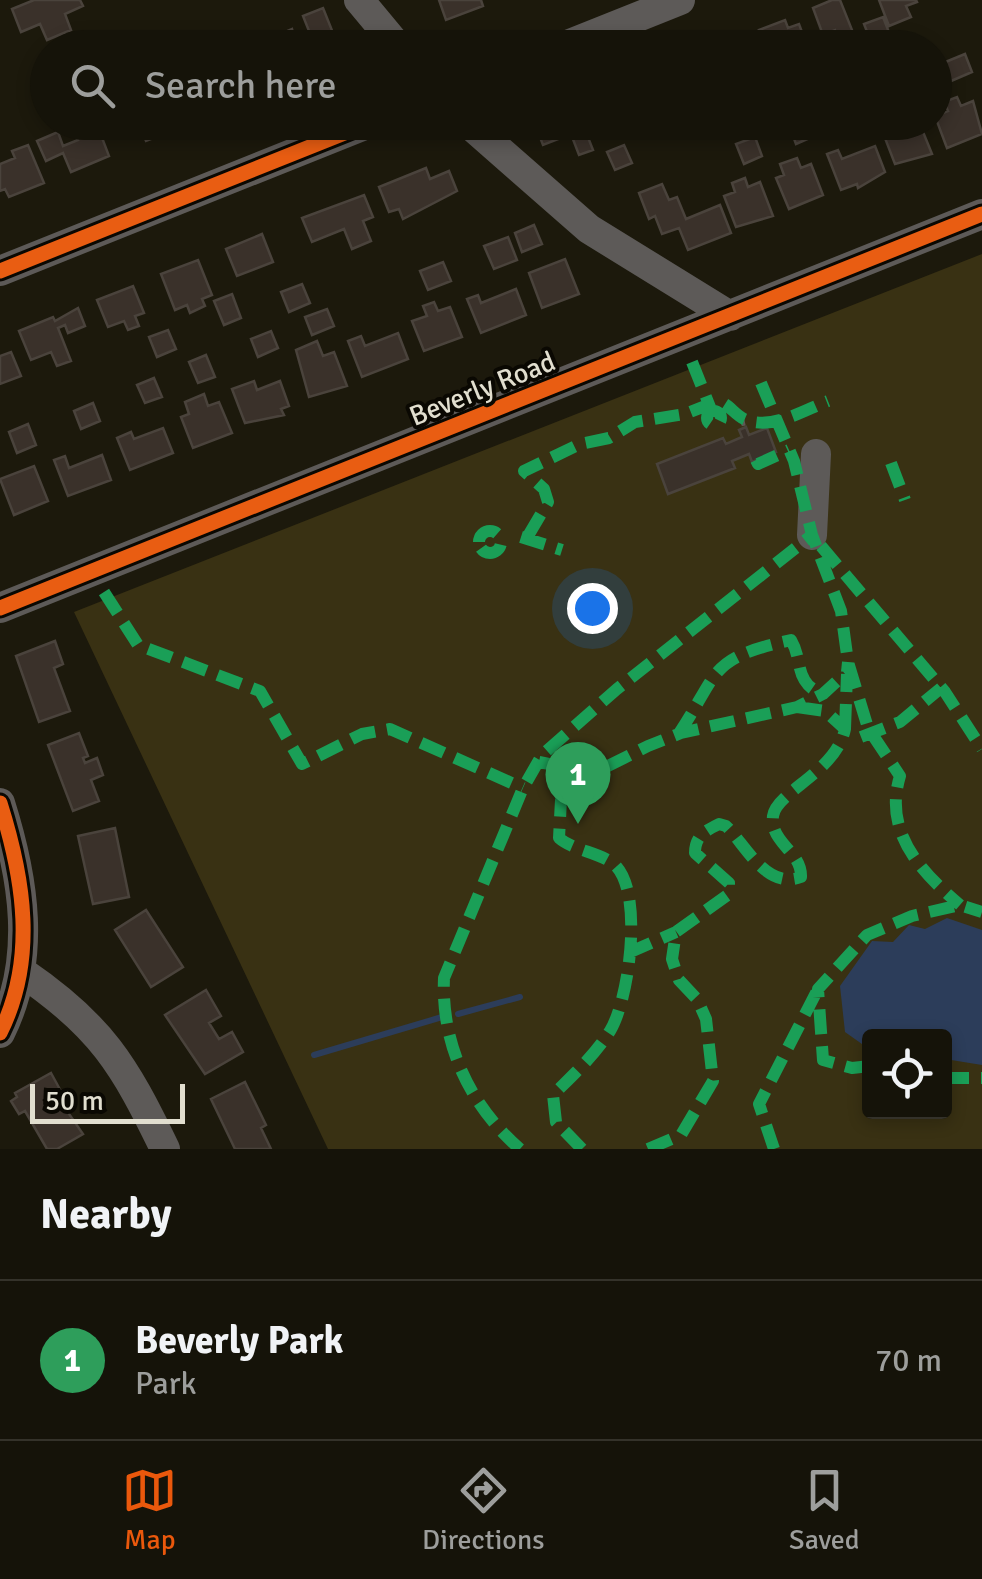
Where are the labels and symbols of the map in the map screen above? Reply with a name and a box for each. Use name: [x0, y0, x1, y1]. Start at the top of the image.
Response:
street label: Beverly Road: [404, 344, 560, 434]
your location: [567, 583, 618, 634]
pin: 1: [546, 742, 610, 824]
scale bar: [30, 1079, 185, 1124]

